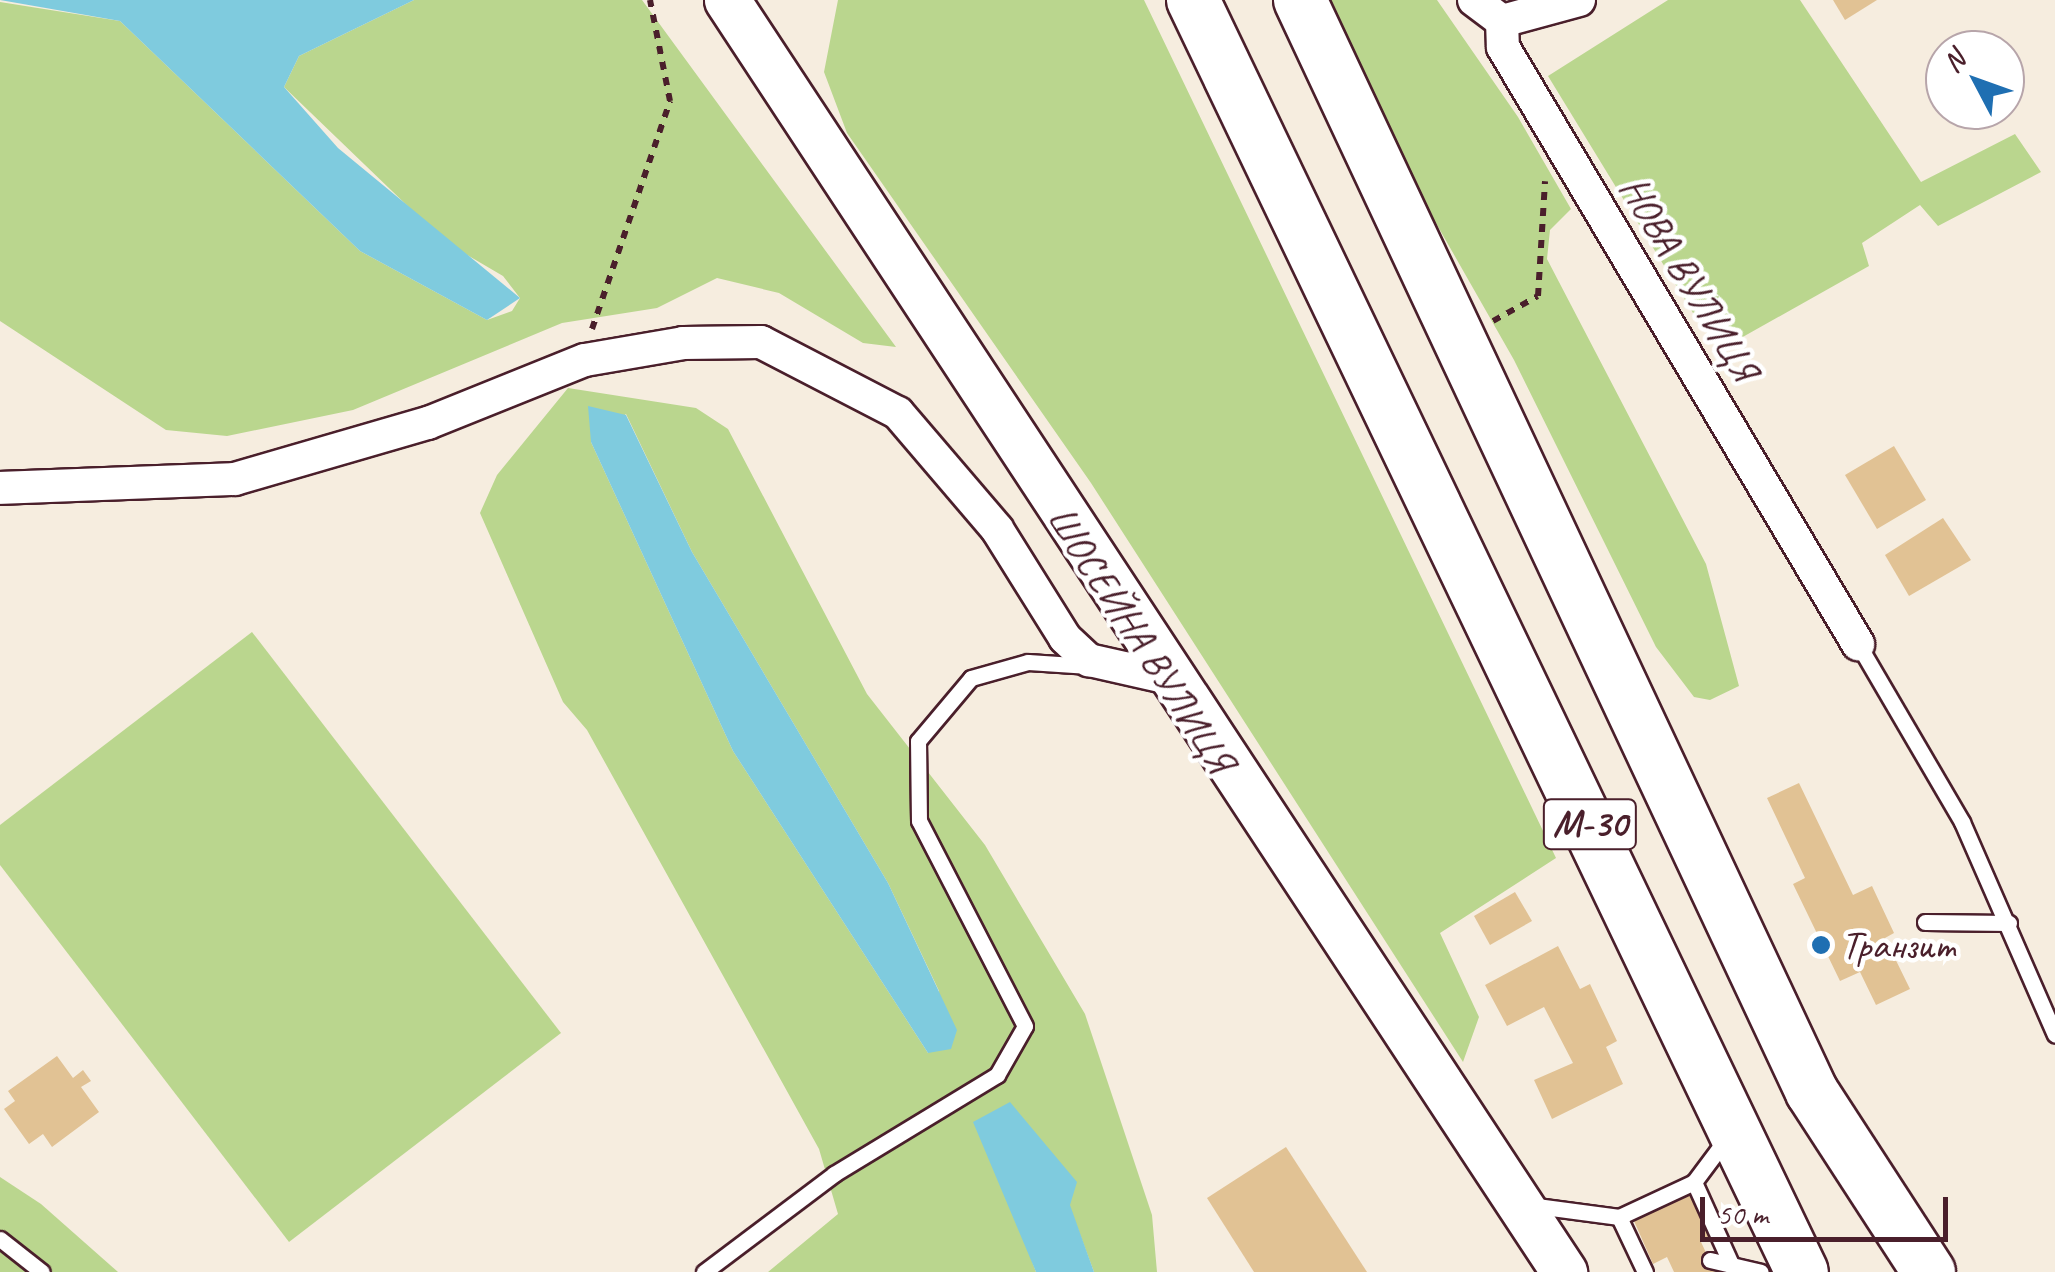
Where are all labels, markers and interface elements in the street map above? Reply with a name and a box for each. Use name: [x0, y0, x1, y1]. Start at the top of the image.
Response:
north arrow: [1925, 30, 2025, 130]
text: N: [1935, 43, 1972, 79]
street label: НОВА ВУЛИЦЯ: [1610, 169, 1768, 387]
street label: ШОСЕЙНА ВУЛИЦЯ: [1038, 498, 1244, 780]
road number: М-30: [1542, 791, 1638, 857]
place label: Транзит: [1841, 921, 1954, 969]
marker: Транзит: [1810, 934, 1832, 956]
scale bar: [1705, 1177, 1952, 1239]
text: 50 m: [1717, 1195, 1768, 1233]

